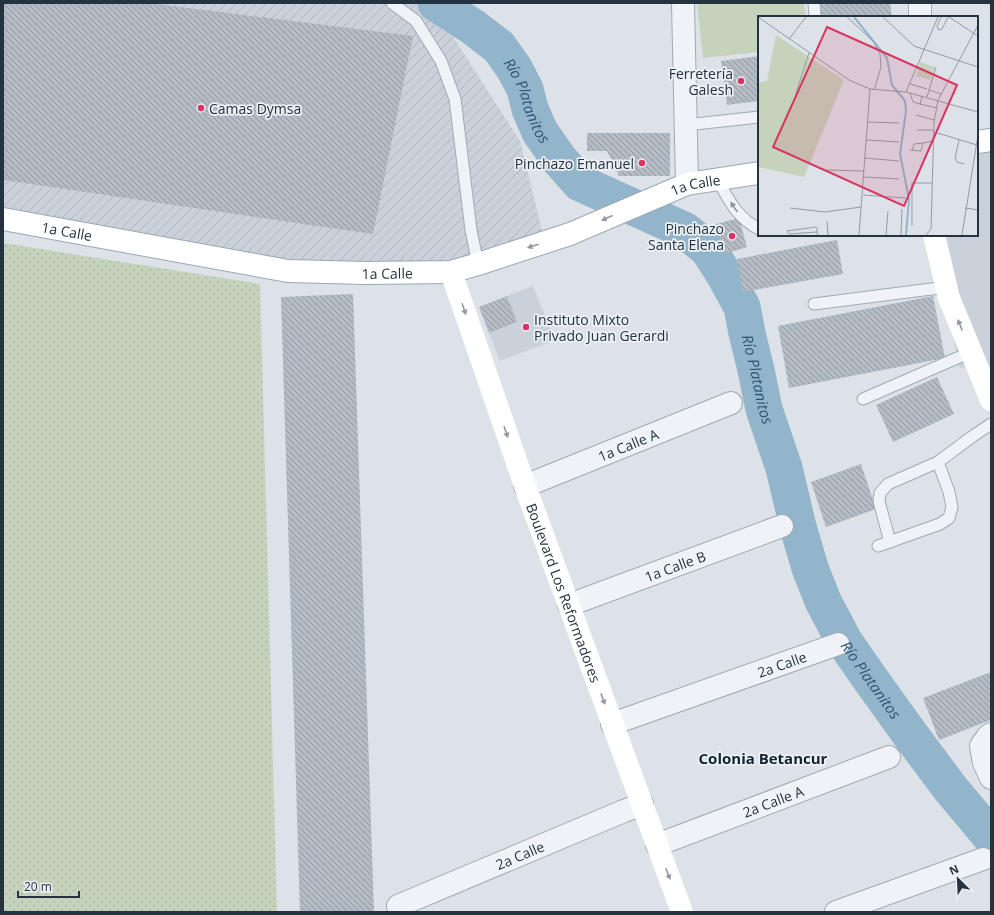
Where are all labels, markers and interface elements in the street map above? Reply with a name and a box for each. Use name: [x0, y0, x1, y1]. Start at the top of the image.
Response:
inset map: [758, 16, 978, 236]
water label: Río Platanitos: [500, 54, 555, 148]
place label: Ferretería Galesh: [669, 64, 733, 99]
marker: Ferretería Galesh: [736, 76, 746, 86]
place label: Camas Dymsa: [209, 99, 301, 118]
marker: Camas Dymsa: [196, 103, 206, 113]
place label: Pinchazo Emanuel: [515, 154, 634, 173]
marker: Pinchazo Emanuel: [637, 158, 647, 168]
street label: 1a Calle: [667, 170, 722, 200]
one-way arrow: [730, 202, 738, 212]
one-way arrow: [601, 215, 613, 221]
street label: 1a Calle: [40, 217, 94, 245]
place label: Pinchazo Santa Elena: [648, 219, 724, 254]
marker: Pinchazo Santa Elena: [727, 231, 737, 241]
one-way arrow: [527, 243, 539, 249]
street label: 1a Calle: [362, 263, 413, 283]
one-way arrow: [461, 304, 467, 316]
place label: Instituto Mixto Privado Juan Gerardi: [534, 310, 669, 345]
one-way arrow: [957, 319, 963, 331]
marker: Instituto Mixto Privado Juan Gerardi: [521, 322, 531, 332]
water label: Río Platanitos: [738, 332, 779, 427]
street label: 1a Calle A: [595, 424, 661, 465]
one-way arrow: [504, 426, 510, 438]
street label: Boulevard Los Reformadores: [523, 500, 606, 685]
street label: 1a Calle B: [642, 546, 708, 586]
water label: Río Platanitos: [837, 637, 906, 723]
street label: 2a Calle: [754, 646, 809, 681]
one-way arrow: [601, 693, 607, 705]
district label: Colonia Betancur: [699, 748, 828, 768]
street label: 2a Calle A: [740, 781, 806, 821]
street label: 2a Calle: [492, 836, 547, 873]
north arrow: [938, 859, 978, 899]
text: N: [947, 861, 961, 878]
one-way arrow: [665, 868, 671, 880]
scale bar: [18, 873, 79, 899]
text: 20 m: [24, 878, 52, 895]

